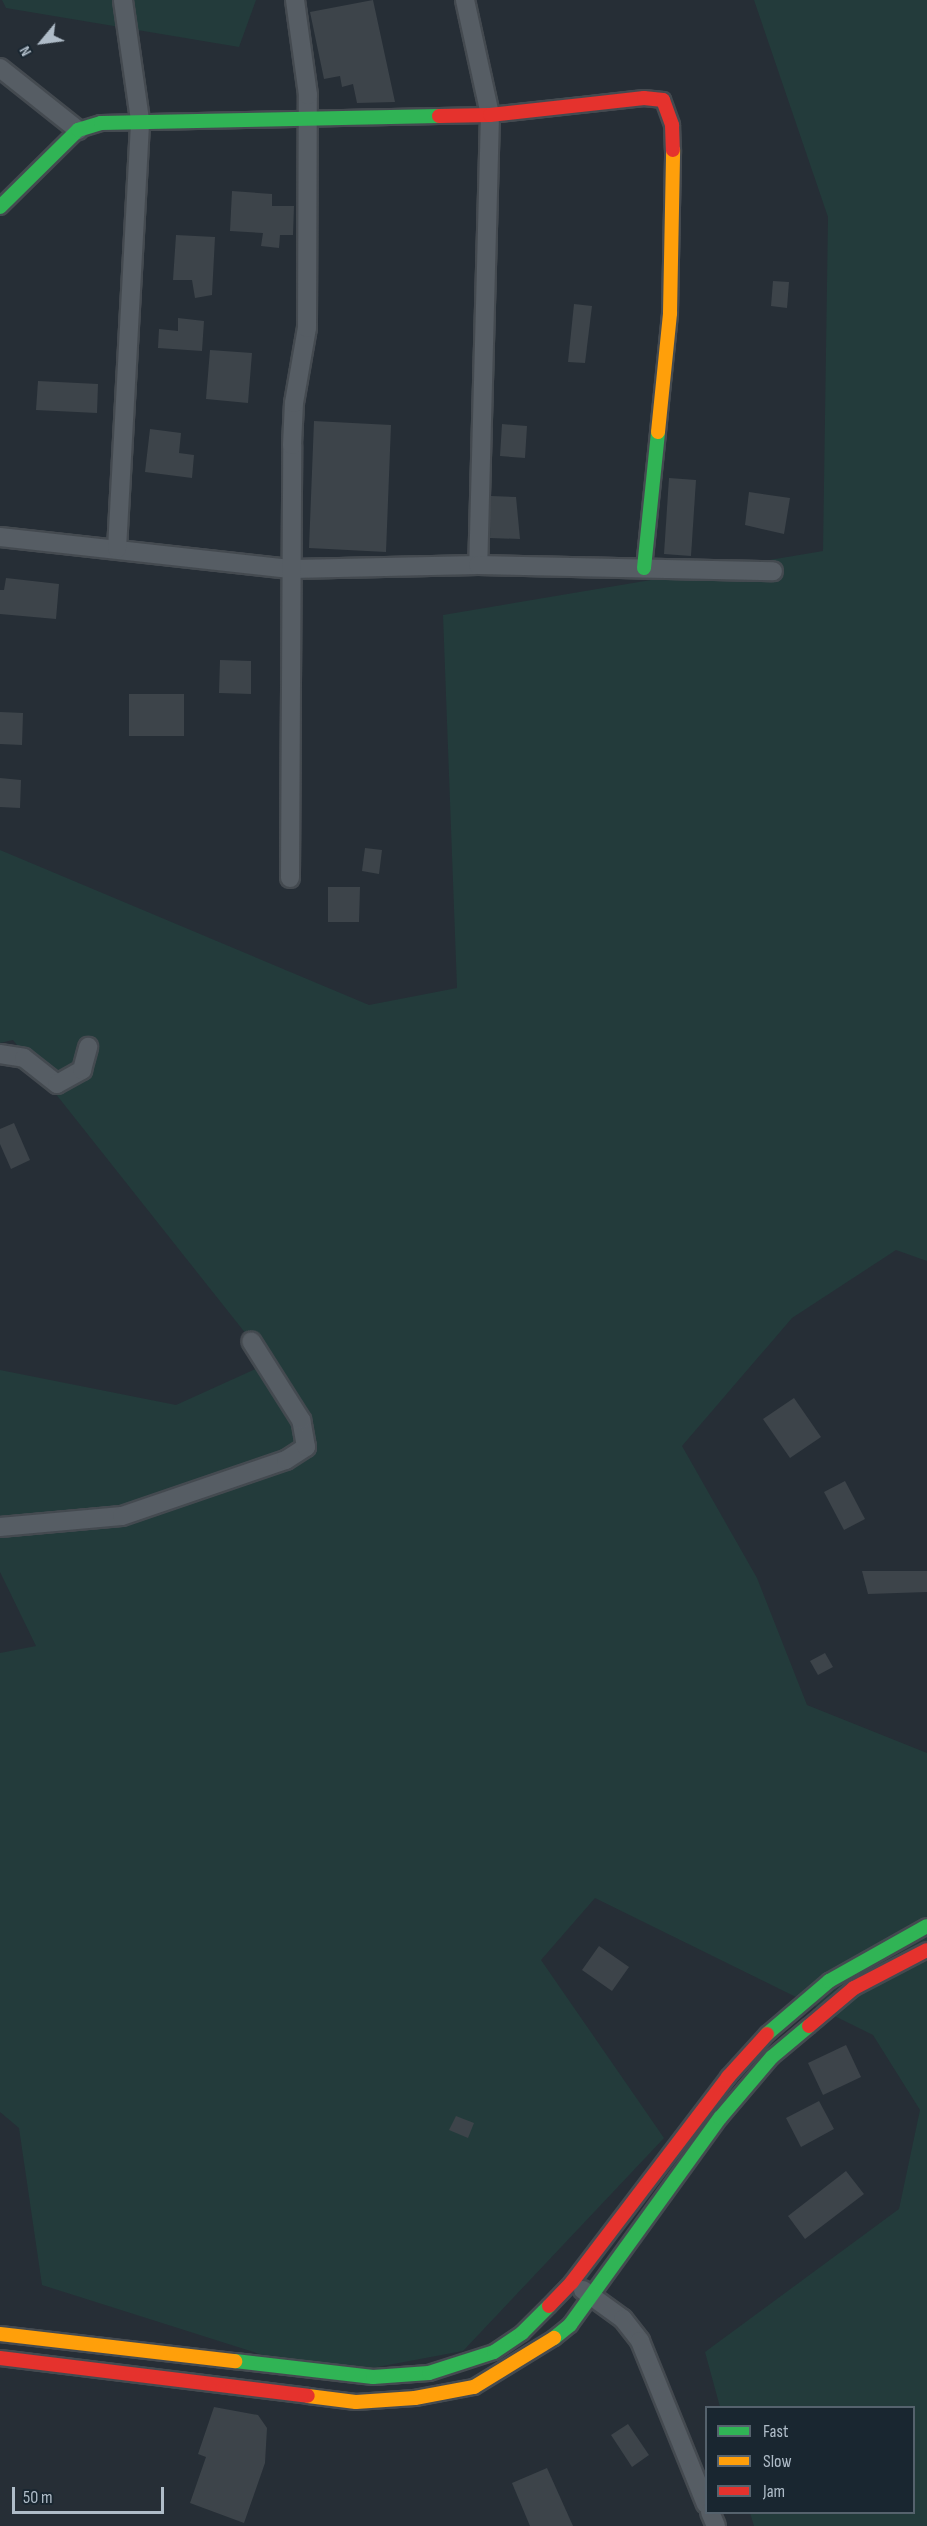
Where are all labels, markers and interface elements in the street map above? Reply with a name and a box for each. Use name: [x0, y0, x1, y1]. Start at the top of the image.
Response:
north arrow: [12, 12, 72, 72]
text: N: [15, 43, 36, 59]
legend: [705, 2406, 915, 2514]
text: Fast: [763, 2421, 788, 2442]
text: Slow: [763, 2451, 792, 2472]
scale bar: [15, 2475, 166, 2513]
text: Jam: [763, 2481, 785, 2502]
text: 50 m: [23, 2487, 53, 2508]

